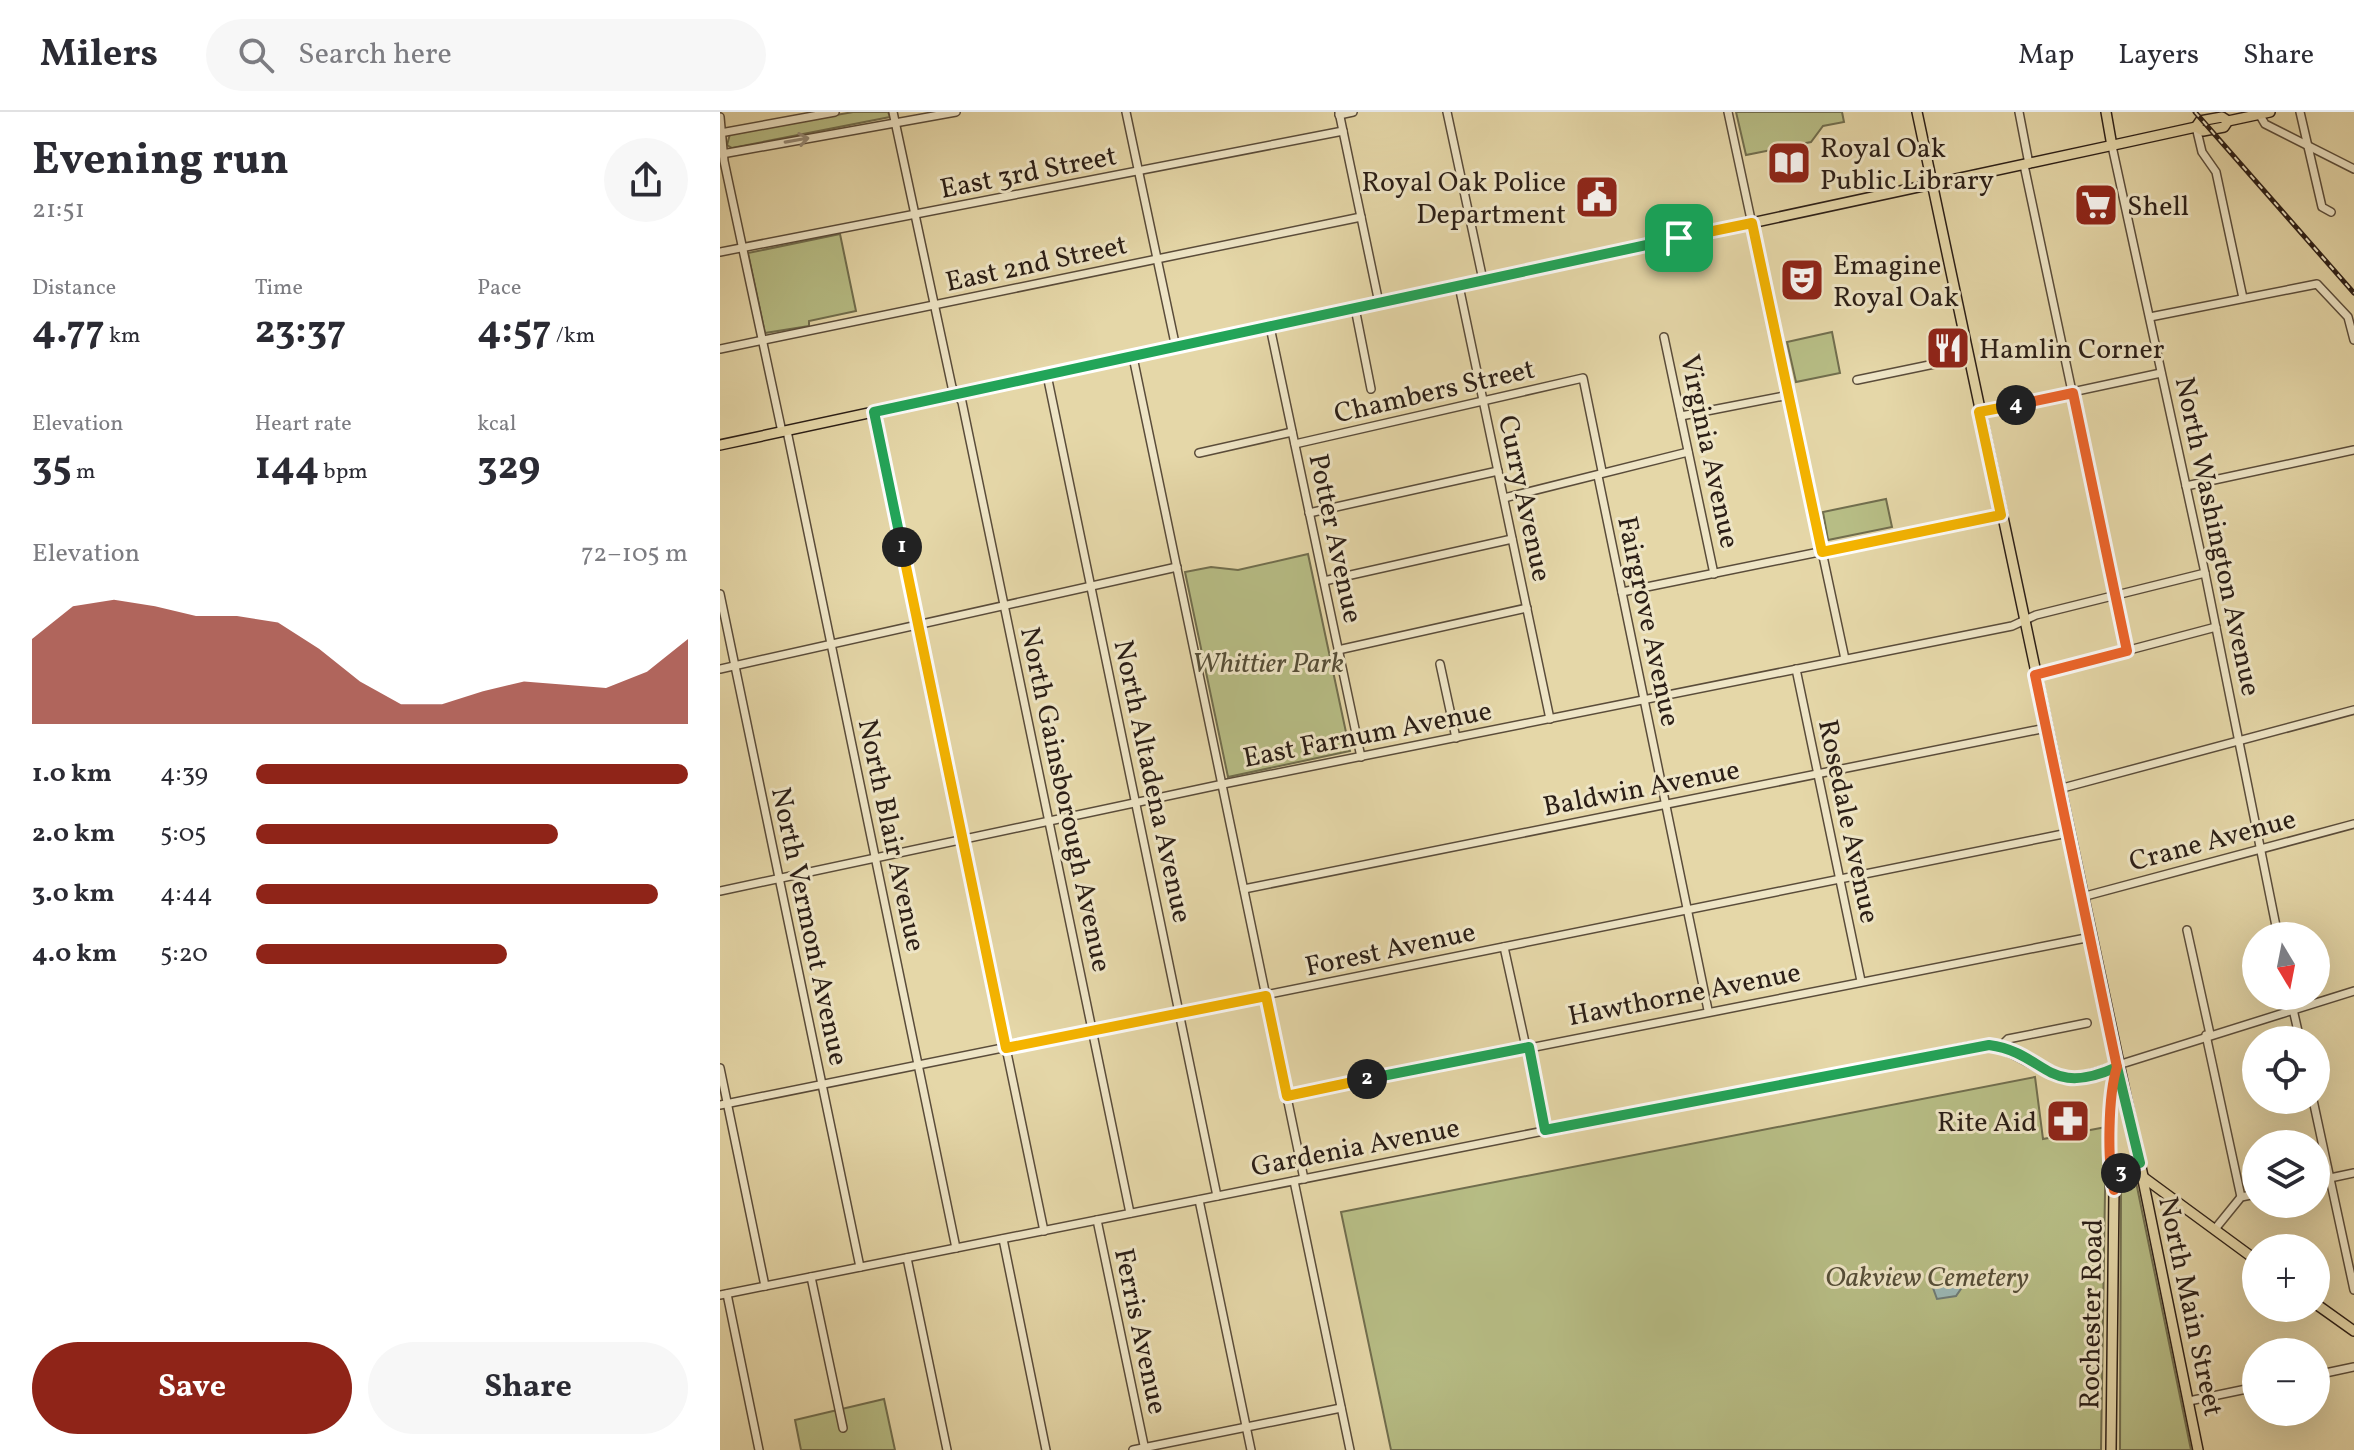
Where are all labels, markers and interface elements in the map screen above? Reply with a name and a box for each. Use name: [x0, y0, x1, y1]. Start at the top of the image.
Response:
search box: [206, 19, 766, 91]
text: Milers: [40, 29, 158, 82]
icon: search: [234, 33, 278, 77]
text: Search here: [298, 34, 452, 76]
text: Map: [2018, 36, 2074, 75]
text: Layers: [2118, 36, 2199, 75]
text: Share: [2243, 36, 2314, 75]
place label: Royal Oak Public Library: [1820, 130, 1994, 201]
text: Evening run: [32, 131, 289, 192]
one-way arrow: [784, 132, 809, 147]
street label: East 3rd Street: [937, 137, 1120, 210]
button: share: [604, 138, 688, 222]
library icon: Royal Oak Public Library: [1765, 139, 1813, 187]
place label: Royal Oak Police Department: [1362, 164, 1566, 235]
public building icon: Royal Oak Police Department: [1573, 173, 1621, 221]
supermarket icon: Shell: [2072, 181, 2120, 229]
place label: Shell: [2127, 188, 2189, 227]
text: 21:51: [32, 192, 85, 228]
pin: [1645, 204, 1713, 272]
icon: arrive: [1657, 216, 1701, 260]
street label: East 2nd Street: [942, 226, 1131, 303]
place label: Emagine Royal Oak: [1833, 247, 1959, 318]
theatre icon: Emagine Royal Oak: [1778, 256, 1826, 304]
text: Distance: [32, 273, 116, 304]
text: Time: [255, 273, 303, 304]
text: Pace: [477, 273, 521, 304]
text: 4.77: [32, 304, 105, 360]
text: 23:37: [255, 304, 346, 360]
text: 4:57: [477, 304, 551, 360]
text: km: [105, 321, 141, 352]
text: /km: [551, 321, 595, 352]
restaurant icon: Hamlin Corner: [1924, 324, 1972, 372]
place label: Hamlin Corner: [1979, 331, 2165, 370]
street label: Chambers Street: [1330, 350, 1539, 434]
street label: Virginia Avenue: [1669, 351, 1748, 552]
street label: North Washington Avenue: [2164, 373, 2269, 700]
pin: 4: [1996, 385, 2036, 425]
text: 4: [2009, 389, 2023, 420]
text: Elevation: [32, 409, 123, 440]
text: Heart rate: [255, 409, 352, 440]
text: kcal: [477, 409, 516, 440]
street label: Curry Avenue: [1487, 412, 1560, 585]
text: 35: [32, 440, 72, 496]
text: 144: [255, 440, 319, 496]
text: 329: [477, 440, 540, 496]
street label: Potter Avenue: [1298, 450, 1371, 627]
text: m: [72, 457, 96, 488]
text: bpm: [319, 457, 368, 488]
street label: Fairgrove Avenue: [1606, 513, 1689, 730]
pin: 1: [882, 527, 922, 567]
text: 1: [898, 531, 906, 562]
text: Elevation: [32, 536, 140, 572]
text: 72–105 m: [581, 536, 688, 572]
street label: North Gainsborough Avenue: [1009, 623, 1120, 976]
street label: North Altadena Avenue: [1103, 636, 1201, 927]
park label: Whittier Park: [1192, 645, 1344, 684]
street label: East Farnum Avenue: [1240, 692, 1495, 779]
street label: North Blair Avenue: [847, 716, 934, 955]
street label: Rosedale Avenue: [1807, 716, 1888, 927]
street label: Baldwin Avenue: [1540, 751, 1743, 828]
text: 1.0 km: [32, 756, 112, 792]
text: 4:39: [160, 756, 208, 792]
street label: North Vermont Avenue: [760, 784, 857, 1069]
street label: Crane Avenue: [2125, 800, 2300, 882]
text: 2.0 km: [32, 816, 115, 852]
text: 5:05: [160, 816, 207, 852]
text: 3.0 km: [32, 876, 115, 912]
text: 4:44: [160, 876, 213, 912]
street label: Forest Avenue: [1302, 913, 1479, 988]
north arrow: [2242, 922, 2330, 1010]
map controls: [2242, 922, 2330, 1426]
text: 4.0 km: [32, 936, 117, 972]
text: 5:20: [160, 936, 208, 972]
street label: Hawthorne Avenue: [1565, 954, 1804, 1037]
button: locate: [2242, 1026, 2330, 1114]
pin: 2: [1347, 1059, 1387, 1099]
text: 2: [1361, 1063, 1373, 1094]
pharmacy icon: Rite Aid: [2044, 1097, 2092, 1145]
place label: Rite Aid: [1937, 1104, 2037, 1143]
street label: Gardenia Avenue: [1248, 1109, 1463, 1188]
button: layers: [2242, 1130, 2330, 1218]
pin: 3: [2101, 1153, 2141, 1193]
text: 3: [2115, 1157, 2127, 1188]
street label: North Main Street: [2147, 1193, 2232, 1420]
street label: Rochester Road: [2071, 1218, 2114, 1410]
button: +: [2242, 1234, 2330, 1322]
street label: Ferris Avenue: [1103, 1245, 1176, 1418]
park label: Oakview Cemetery: [1825, 1259, 2029, 1298]
button: −: [2242, 1338, 2330, 1426]
button: Save: [32, 1342, 352, 1434]
button: Share: [368, 1342, 688, 1434]

